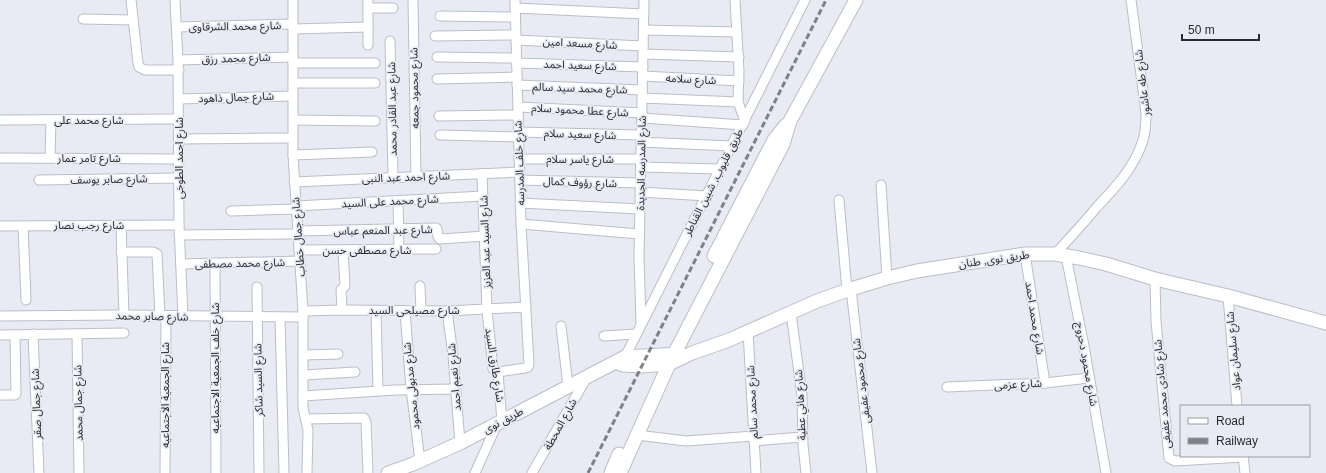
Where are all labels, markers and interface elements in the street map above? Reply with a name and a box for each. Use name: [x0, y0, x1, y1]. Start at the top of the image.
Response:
scale bar: [1182, 16, 1259, 42]
street label: شارع محمد الشرقاوى: [189, 19, 282, 35]
text: 50 m: [1188, 23, 1215, 37]
street label: شارع مسعد امين: [542, 35, 618, 53]
street label: شارع محمود جمعه: [407, 47, 423, 129]
street label: شارع طه عاشور: [1132, 48, 1154, 118]
street label: شارع محمد رزق: [201, 51, 271, 67]
street label: شارع سعيد احمد: [543, 58, 617, 74]
street label: شارع عبد القادر محمد: [385, 61, 401, 156]
street label: شارع سلامه: [665, 72, 717, 88]
street label: شارع محمد سيد سالم: [532, 80, 628, 99]
street label: شارع جمال ذاهود: [198, 90, 275, 106]
street label: شارع عطا محمود سلام: [531, 101, 629, 121]
street label: شارع محمد على: [54, 114, 124, 128]
street label: شارع المدرسه الجديدة: [634, 115, 650, 211]
street label: شارع احمد الطوخى: [173, 117, 187, 199]
street label: شارع خلف المدرسه: [512, 120, 528, 206]
street label: طريق قليوب, شبين القناطر: [680, 126, 746, 239]
street label: شارع سعيد سلام: [544, 127, 617, 143]
street label: شارع تامر عمار: [56, 152, 121, 166]
street label: شارع ياسر سلام: [546, 153, 614, 167]
street label: شارع احمد عبد النبى: [362, 169, 451, 187]
street label: شارع صابر يوسف: [70, 172, 148, 188]
street label: شارع رؤوف كمال: [543, 175, 618, 191]
street label: شارع محمد على السيد: [341, 192, 439, 212]
street label: شارع السيد عبد العزيز: [477, 195, 495, 290]
street label: شارع جمال خطاب: [289, 196, 309, 277]
street label: شارع رجب نصار: [53, 219, 125, 233]
street label: شارع عبد المنعم عباس: [333, 223, 433, 240]
street label: شارع مصطفى حسن: [323, 244, 412, 258]
street label: طريق نوى, طنان: [958, 248, 1030, 271]
street label: شارع محمد مصطفى: [195, 256, 286, 272]
street label: شارع محمد احمد: [1021, 281, 1047, 356]
street label: شارع خلف الجمعية الاجتماعيه: [209, 302, 223, 433]
street label: شارع مصيلحى السيد: [368, 304, 460, 318]
street label: شارع صابر محمد: [115, 309, 189, 325]
street label: شارع سليمان عواد: [1224, 310, 1244, 391]
street label: شارع محمود دحروج: [1072, 321, 1100, 408]
street label: شارع طارق السيد: [481, 327, 507, 404]
street label: شارع محمود عفيفى: [850, 337, 874, 424]
street label: شارع شادى محمد عفيفى: [1151, 338, 1175, 449]
street label: شارع مدبولى محمود: [400, 341, 424, 430]
street label: شارع الجمعية الاجتماعيه: [159, 342, 173, 448]
street label: شارع نعيم احمد: [445, 342, 466, 411]
street label: شارع السيد شاكر: [251, 343, 267, 418]
street label: شارع جمال محمد: [71, 364, 87, 441]
street label: شارع محمد سالم: [744, 365, 763, 439]
street label: شارع جمال صقر: [29, 368, 45, 441]
street label: شارع هاني عطية: [792, 369, 811, 441]
street label: شارع عزمى: [994, 377, 1043, 393]
street label: شارع المحطة: [541, 396, 581, 453]
street label: طريق نوى: [481, 405, 525, 436]
legend: [1180, 405, 1310, 457]
text: Road: [1216, 414, 1245, 428]
text: Railway: [1216, 434, 1258, 448]

